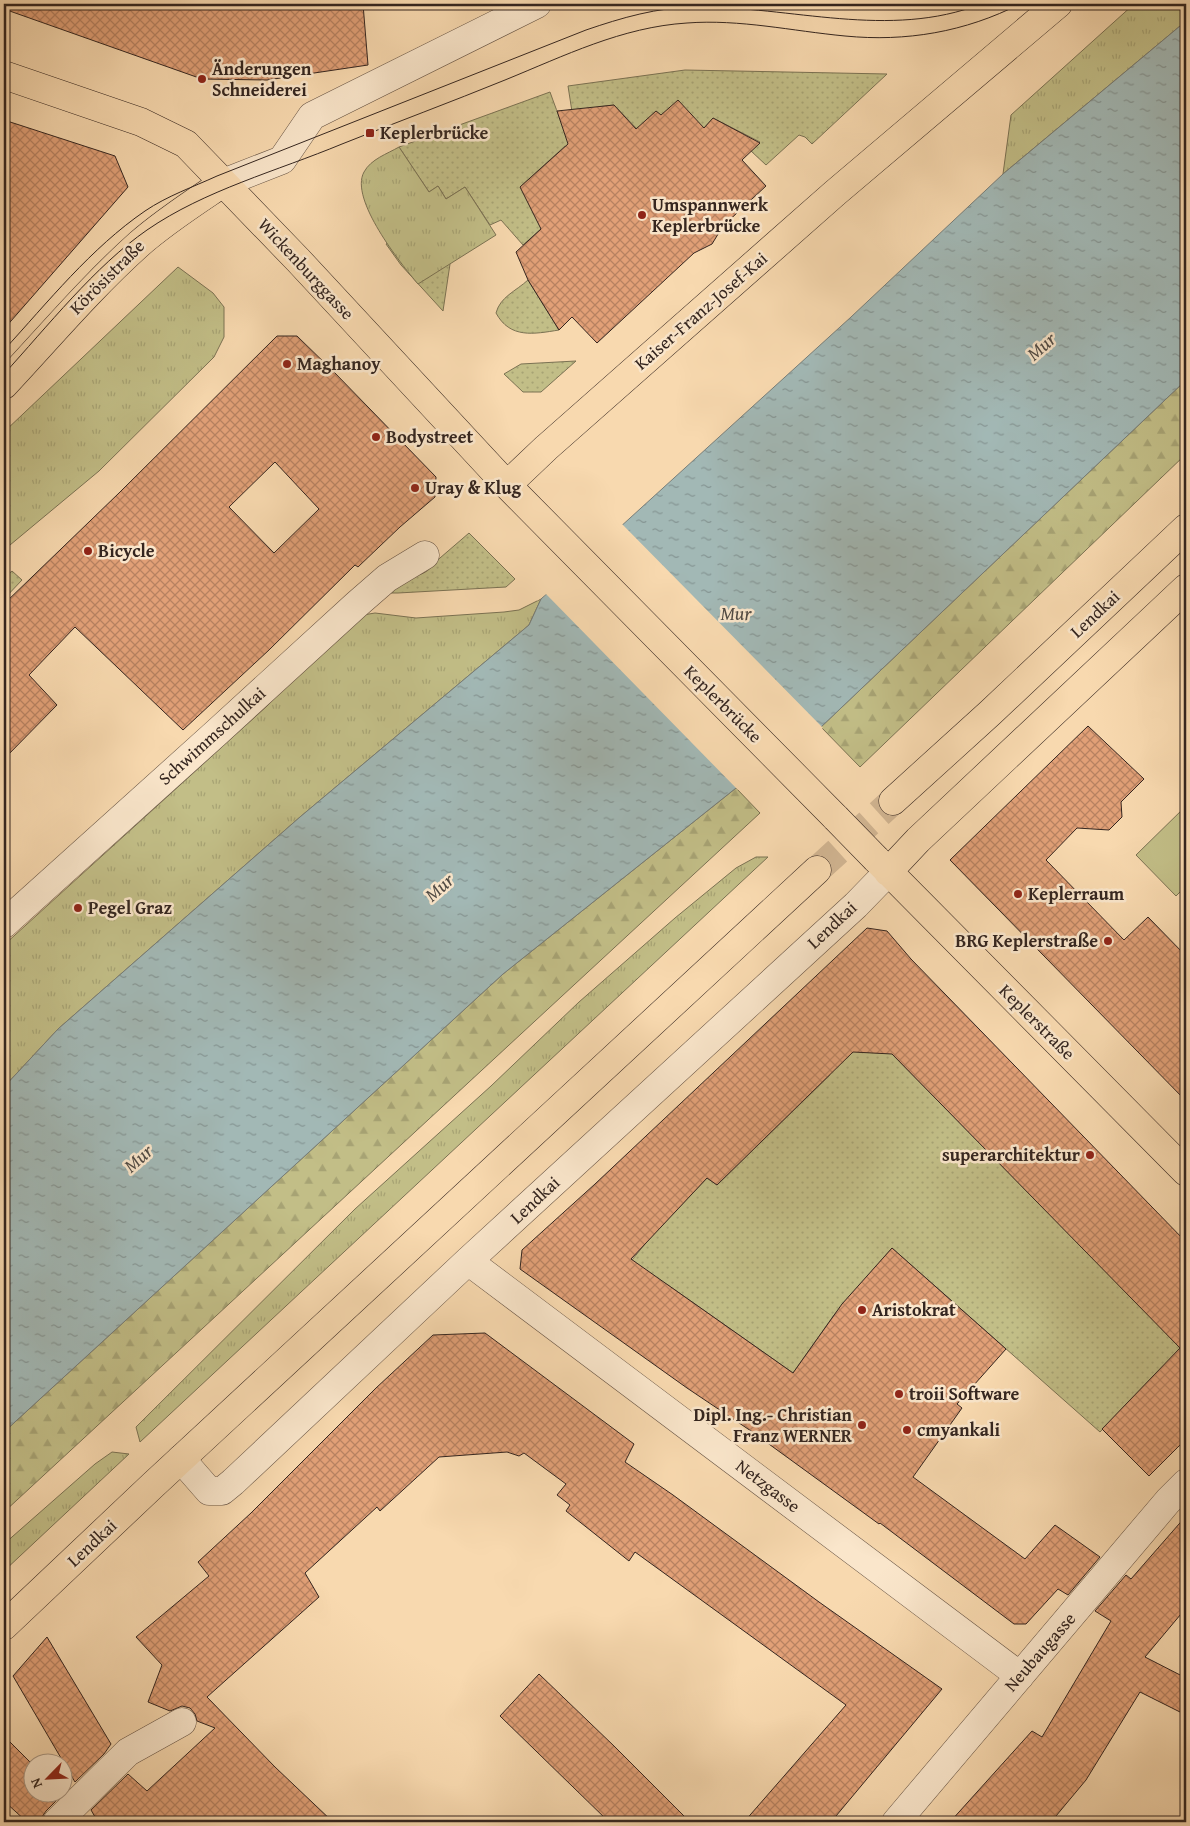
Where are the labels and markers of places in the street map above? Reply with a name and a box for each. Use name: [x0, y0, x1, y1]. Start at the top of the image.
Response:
place label: Änderungen Schneiderei: [212, 55, 312, 103]
marker: Änderungen Schneiderei: [196, 73, 208, 85]
place label: Keplerbrücke: [380, 119, 488, 146]
marker: Keplerbrücke: [364, 127, 376, 139]
place label: Umspannwerk Keplerbrücke: [652, 191, 769, 239]
marker: Umspannwerk Keplerbrücke: [636, 209, 648, 221]
place label: Maghanoy: [297, 350, 381, 377]
marker: Maghanoy: [281, 358, 293, 370]
place label: Bodystreet: [386, 423, 473, 450]
marker: Bodystreet: [370, 431, 382, 443]
place label: Uray & Klug: [425, 474, 522, 501]
marker: Uray & Klug: [409, 482, 421, 494]
place label: Bicycle: [98, 537, 155, 564]
marker: Bicycle: [82, 545, 94, 557]
place label: Keplerraum: [1028, 880, 1125, 907]
marker: Keplerraum: [1012, 888, 1024, 900]
place label: Pegel Graz: [88, 894, 172, 921]
marker: Pegel Graz: [72, 902, 84, 914]
place label: BRG Keplerstraße: [955, 927, 1098, 954]
marker: BRG Keplerstraße: [1102, 935, 1114, 947]
place label: superarchitektur: [942, 1141, 1081, 1168]
marker: superarchitektur: [1084, 1149, 1096, 1161]
place label: Aristokrat: [872, 1296, 956, 1323]
marker: Aristokrat: [856, 1304, 868, 1316]
place label: troii Software: [909, 1380, 1020, 1407]
marker: troii Software: [893, 1388, 905, 1400]
place label: Dipl. Ing.- Christian Franz WERNER: [693, 1401, 853, 1449]
place label: cmyankali: [917, 1416, 1001, 1443]
marker: Dipl. Ing.- Christian Franz WERNER: [856, 1419, 868, 1431]
marker: cmyankali: [901, 1424, 913, 1436]

